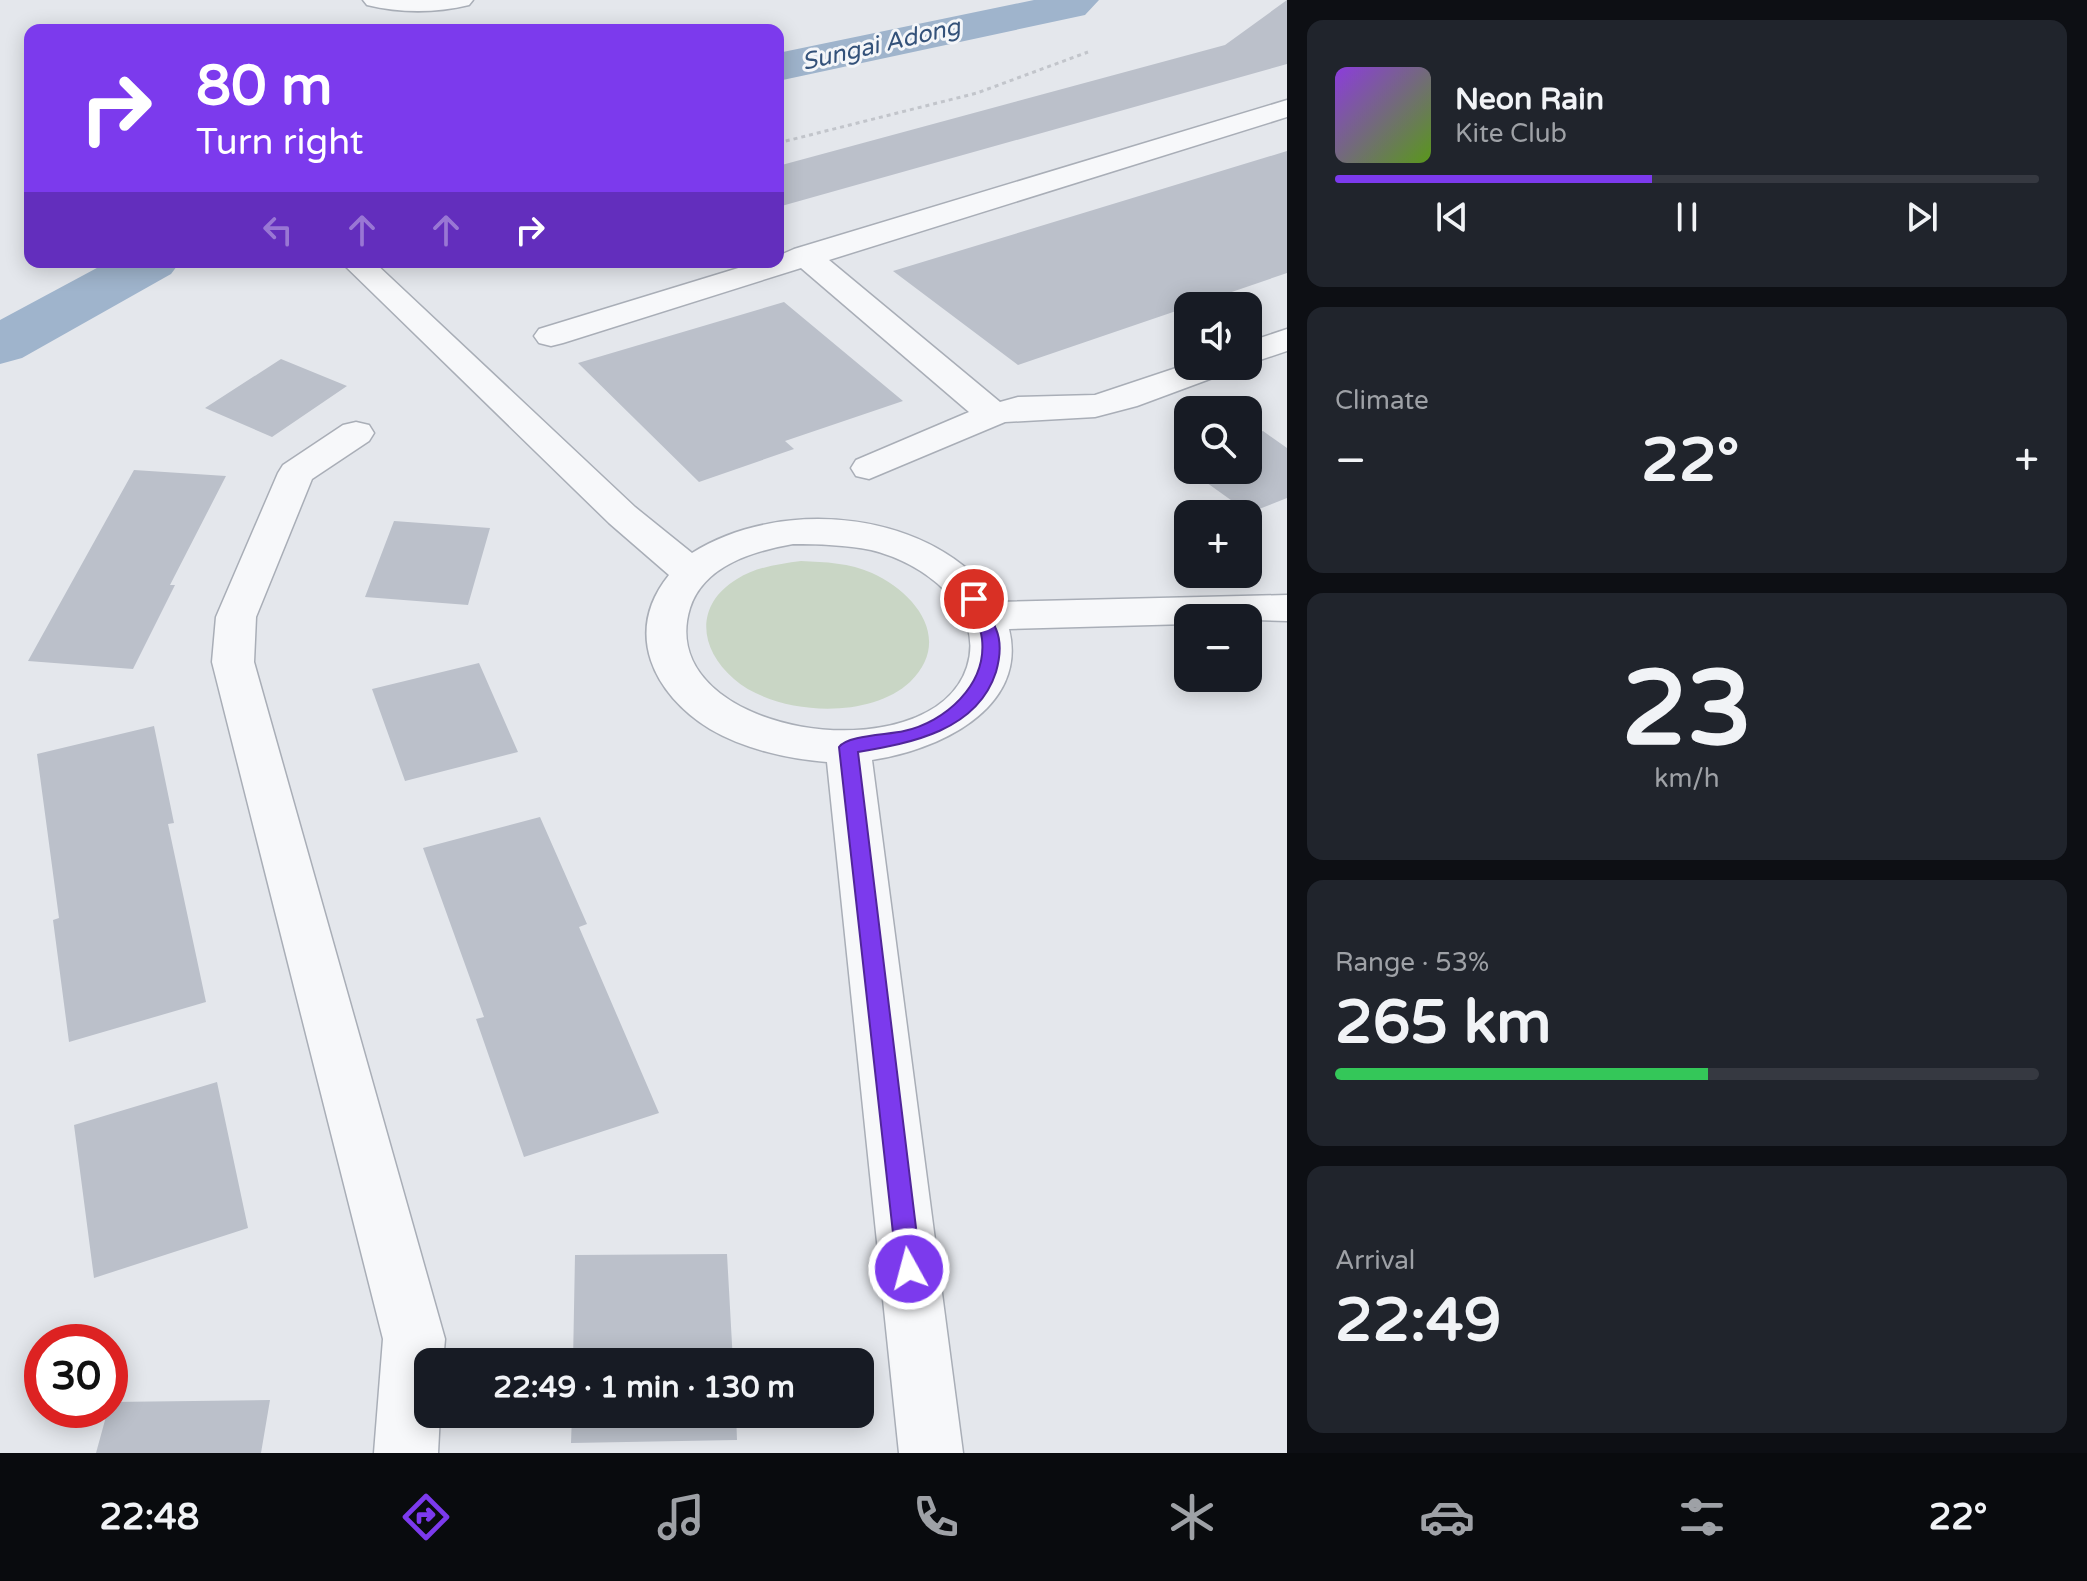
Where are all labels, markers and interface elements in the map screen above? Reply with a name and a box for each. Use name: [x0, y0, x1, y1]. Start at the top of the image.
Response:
water label: Sungai Adong: [799, 12, 965, 77]
text: 80 m: [196, 53, 332, 120]
icon: right: [64, 56, 168, 160]
text: Neon Rain: [1455, 81, 1604, 118]
text: Kite Club: [1455, 118, 1567, 149]
text: Turn right: [196, 121, 363, 164]
icon: previous: [1430, 195, 1474, 239]
icon: pause: [1665, 195, 1709, 239]
icon: next: [1900, 195, 1944, 239]
icon: left: [256, 208, 300, 252]
icon: ahead: [340, 208, 384, 252]
icon: ahead: [424, 208, 468, 252]
icon: right: [508, 208, 552, 252]
map controls: [1174, 292, 1262, 692]
button: sound: [1174, 292, 1262, 380]
text: Climate: [1335, 385, 1429, 416]
button: search: [1174, 396, 1262, 484]
text: 22°: [1641, 425, 1739, 497]
text: −: [1335, 435, 1366, 488]
text: +: [2014, 435, 2039, 488]
button: +: [1174, 500, 1262, 588]
pin: [940, 565, 1008, 633]
icon: arrive: [952, 577, 996, 621]
button: −: [1174, 604, 1262, 692]
text: 23: [1622, 648, 1752, 773]
text: km/h: [1654, 763, 1720, 794]
text: Range · 53%: [1335, 947, 1489, 978]
text: 265 km: [1335, 987, 1551, 1059]
position arrow: [867, 1227, 951, 1311]
text: Arrival: [1335, 1245, 1415, 1276]
text: 22:49: [1335, 1285, 1501, 1357]
speed limit sign: 30: [24, 1324, 128, 1428]
text: 22:49 · 1 min · 130 m: [493, 1369, 795, 1406]
icon: directions: [398, 1489, 454, 1545]
icon: music: [653, 1489, 709, 1545]
icon: phone: [908, 1489, 964, 1545]
icon: climate: [1164, 1489, 1220, 1545]
icon: car: [1419, 1489, 1475, 1545]
icon: filters: [1674, 1489, 1730, 1545]
text: 22:48: [100, 1496, 199, 1539]
text: 22°: [1929, 1496, 1987, 1539]

